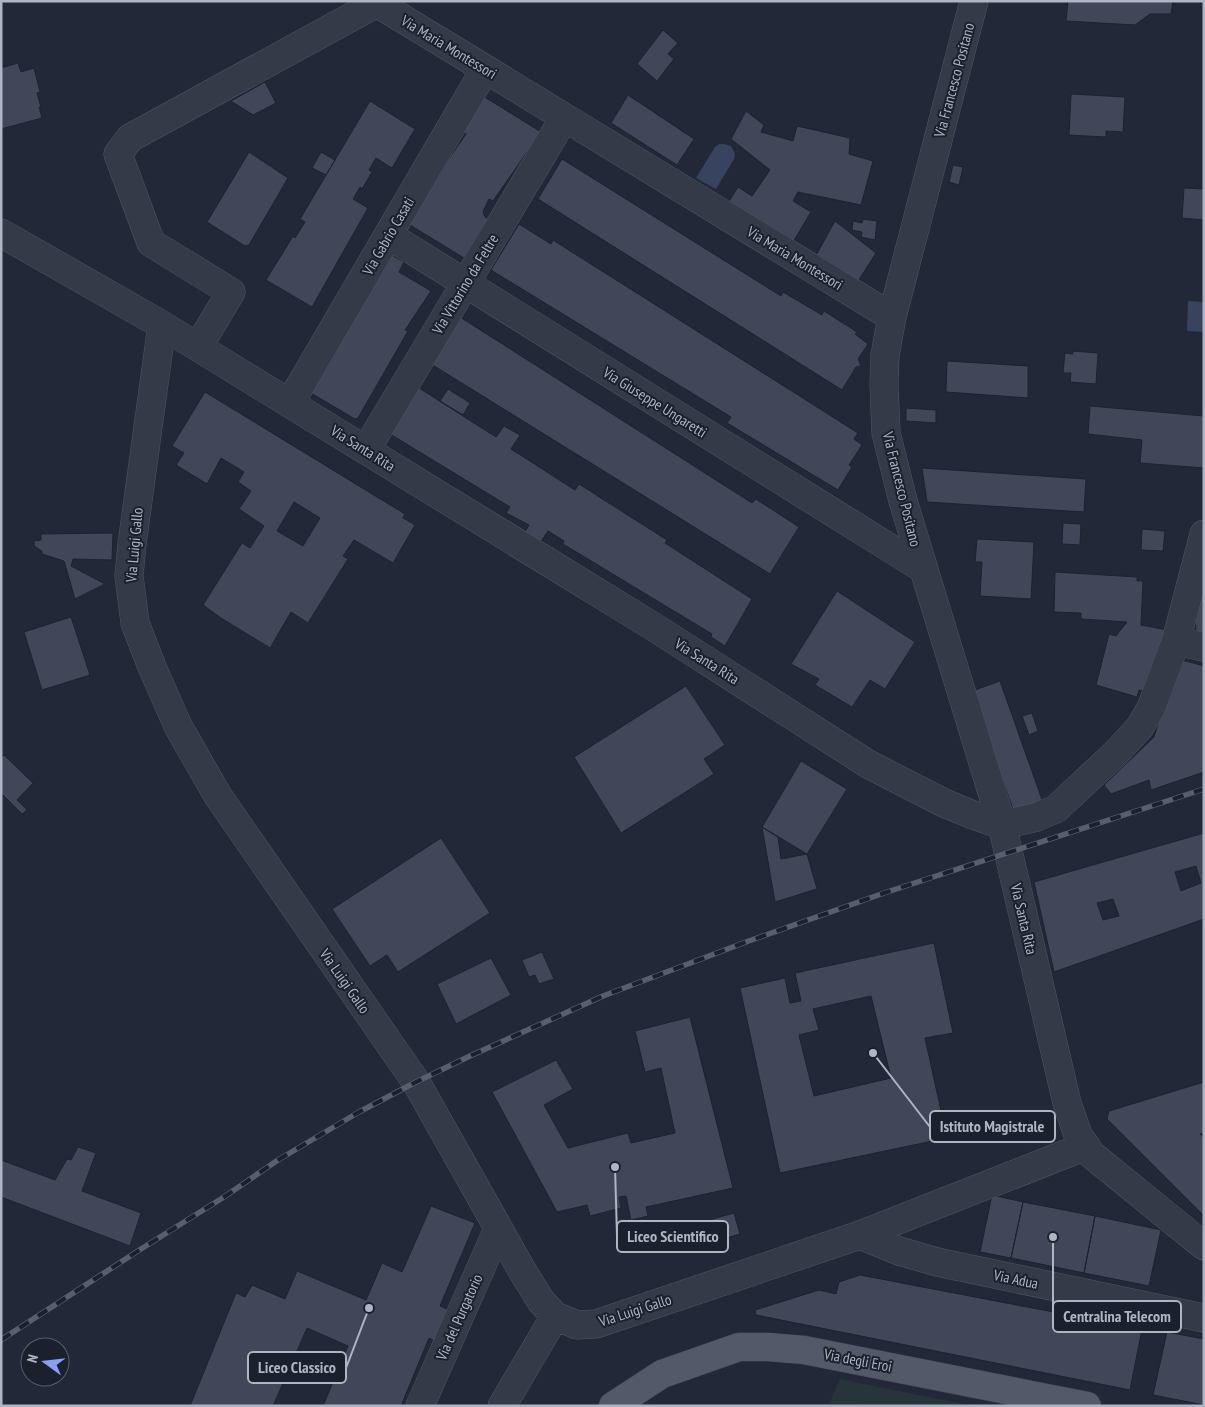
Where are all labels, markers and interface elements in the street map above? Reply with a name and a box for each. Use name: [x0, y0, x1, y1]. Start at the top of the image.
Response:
street label: Via Maria Montessori: [397, 10, 500, 83]
street label: Via Francesco Positano: [929, 21, 978, 140]
street label: Via Gabrio Casati: [357, 193, 418, 279]
street label: Via Maria Montessori: [743, 221, 846, 294]
street label: Via Vittorino da Feltre: [427, 230, 502, 338]
street label: Via Giuseppe Ungaretti: [599, 362, 710, 442]
street label: Via Santa Rita: [326, 420, 399, 475]
street label: Via Francesco Positano: [878, 429, 925, 548]
street label: Via Luigi Gallo: [121, 507, 147, 584]
street label: Via Santa Rita: [670, 633, 743, 688]
street label: Via Santa Rita: [1006, 881, 1041, 956]
street label: Via Luigi Gallo: [315, 944, 374, 1017]
callout: Istituto Magistrale: [930, 1111, 1055, 1142]
text: Istituto Magistrale: [940, 1116, 1045, 1136]
callout: Liceo Scientifico: [617, 1221, 728, 1252]
text: Liceo Scientifico: [627, 1226, 719, 1246]
street label: Via Adua: [991, 1265, 1040, 1293]
street label: Via del Purgatorio: [431, 1271, 486, 1364]
street label: Via Luigi Gallo: [595, 1289, 674, 1331]
callout: Centralina Telecom: [1053, 1301, 1181, 1332]
text: Centralina Telecom: [1063, 1306, 1171, 1326]
north arrow: [20, 1337, 70, 1387]
street label: Via degli Eroi: [822, 1344, 894, 1376]
callout: Liceo Classico: [248, 1352, 346, 1383]
text: N: [23, 1353, 42, 1365]
text: Liceo Classico: [258, 1357, 336, 1377]

